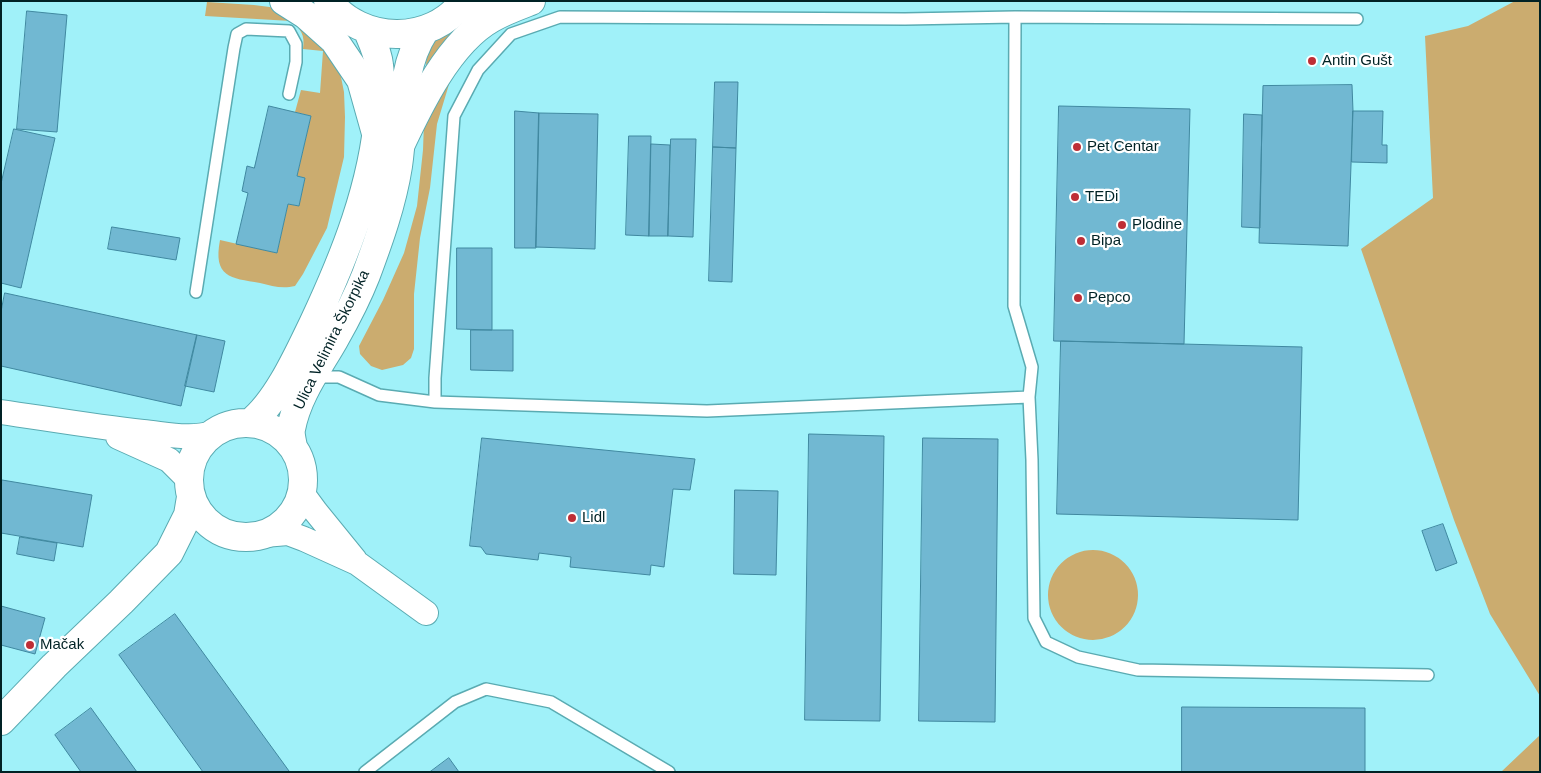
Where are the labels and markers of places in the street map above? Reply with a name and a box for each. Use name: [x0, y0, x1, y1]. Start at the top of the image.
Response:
place label: Antin Gušt: [1322, 52, 1392, 70]
marker: Antin Gušt: [1306, 55, 1318, 67]
place label: Pet Centar: [1087, 138, 1159, 156]
marker: Pet Centar: [1071, 141, 1083, 153]
place label: TEDi: [1085, 188, 1118, 206]
marker: TEDi: [1069, 191, 1081, 203]
place label: Plodine: [1132, 216, 1182, 234]
marker: Plodine: [1116, 219, 1128, 231]
place label: Bipa: [1091, 232, 1121, 250]
marker: Bipa: [1075, 235, 1087, 247]
place label: Pepco: [1088, 289, 1131, 307]
marker: Pepco: [1072, 292, 1084, 304]
place label: Lidl: [582, 509, 605, 527]
marker: Lidl: [566, 512, 578, 524]
place label: Mačak: [40, 636, 84, 654]
marker: Mačak: [24, 639, 36, 651]

